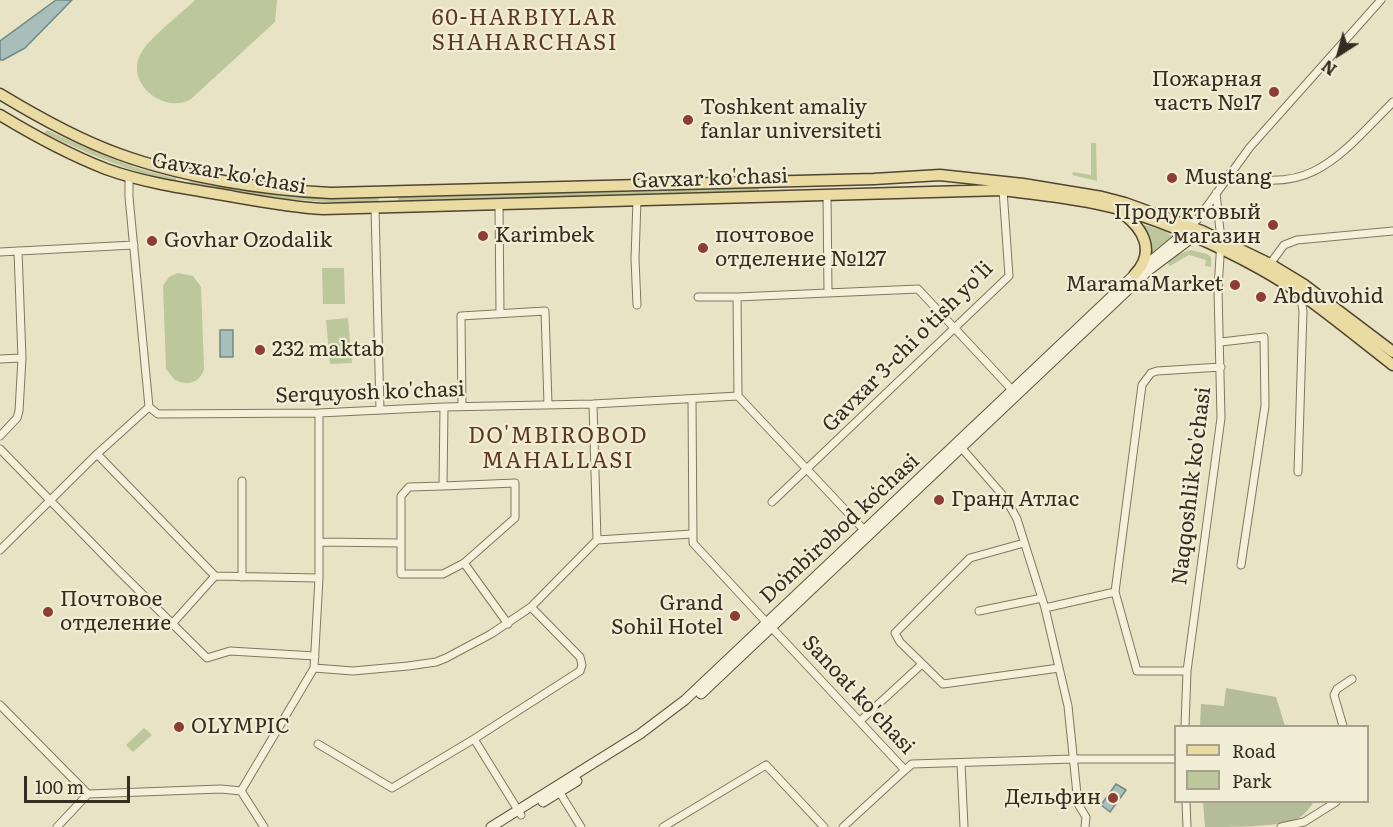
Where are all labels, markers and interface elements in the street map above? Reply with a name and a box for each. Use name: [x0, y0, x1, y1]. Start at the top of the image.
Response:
district label: 60-HARBIYLAR SHAHARCHASI: [432, 6, 618, 57]
north arrow: [1309, 24, 1369, 84]
text: N: [1316, 55, 1341, 82]
place label: Пожарная часть №17: [1152, 67, 1262, 117]
marker: Пожарная часть №17: [1267, 85, 1281, 99]
place label: Toshkent amaliy fanlar universiteti: [700, 95, 882, 145]
marker: Toshkent amaliy fanlar universiteti: [681, 113, 695, 127]
street label: Gavxar ko'chasi: [150, 148, 308, 200]
street label: Gavxar ko'chasi: [631, 164, 789, 194]
place label: Mustang: [1184, 165, 1272, 191]
marker: Mustang: [1165, 171, 1179, 185]
place label: Продуктовый магазин: [1114, 200, 1261, 250]
marker: Продуктовый магазин: [1266, 218, 1280, 232]
place label: Karimbek: [495, 223, 594, 249]
place label: почтовое отделение №127: [715, 223, 886, 273]
place label: Govhar Ozodalik: [164, 228, 332, 254]
marker: Karimbek: [476, 229, 490, 243]
marker: Govhar Ozodalik: [145, 234, 159, 248]
marker: почтовое отделение №127: [696, 241, 710, 255]
street label: Gavxar 3-chi o'tish yo'li: [817, 256, 999, 438]
place label: MaramaMarket: [1066, 272, 1223, 298]
marker: MaramaMarket: [1228, 278, 1242, 292]
place label: Abduvohid: [1273, 284, 1384, 310]
marker: Abduvohid: [1254, 290, 1268, 304]
place label: 232 maktab: [272, 337, 384, 363]
marker: 232 maktab: [253, 343, 267, 357]
street label: Serquyosh ko'chasi: [275, 377, 465, 409]
street label: Naqqoshlik ko'chasi: [1167, 386, 1217, 586]
district label: DO'MBIROBOD MAHALLASI: [468, 424, 648, 476]
street label: Doʻmbirobod koʻchasi: [755, 449, 925, 609]
place label: Гранд Атлас: [951, 487, 1079, 513]
marker: Гранд Атлас: [932, 493, 946, 507]
place label: Почтовое отделение: [60, 587, 171, 637]
place label: Grand Sohil Hotel: [611, 591, 723, 641]
marker: Почтовое отделение: [41, 605, 55, 619]
marker: Grand Sohil Hotel: [728, 609, 742, 623]
street label: Sanoat ko'chasi: [797, 630, 919, 760]
place label: OLYMPIC: [191, 714, 290, 740]
marker: OLYMPIC: [172, 720, 186, 734]
legend: [1174, 725, 1369, 803]
text: Road: [1232, 737, 1276, 764]
scale bar: [27, 764, 134, 802]
text: Park: [1232, 767, 1271, 794]
text: 100 m: [35, 773, 84, 800]
place label: Дельфин: [1005, 785, 1101, 811]
marker: Дельфин: [1106, 791, 1120, 805]

